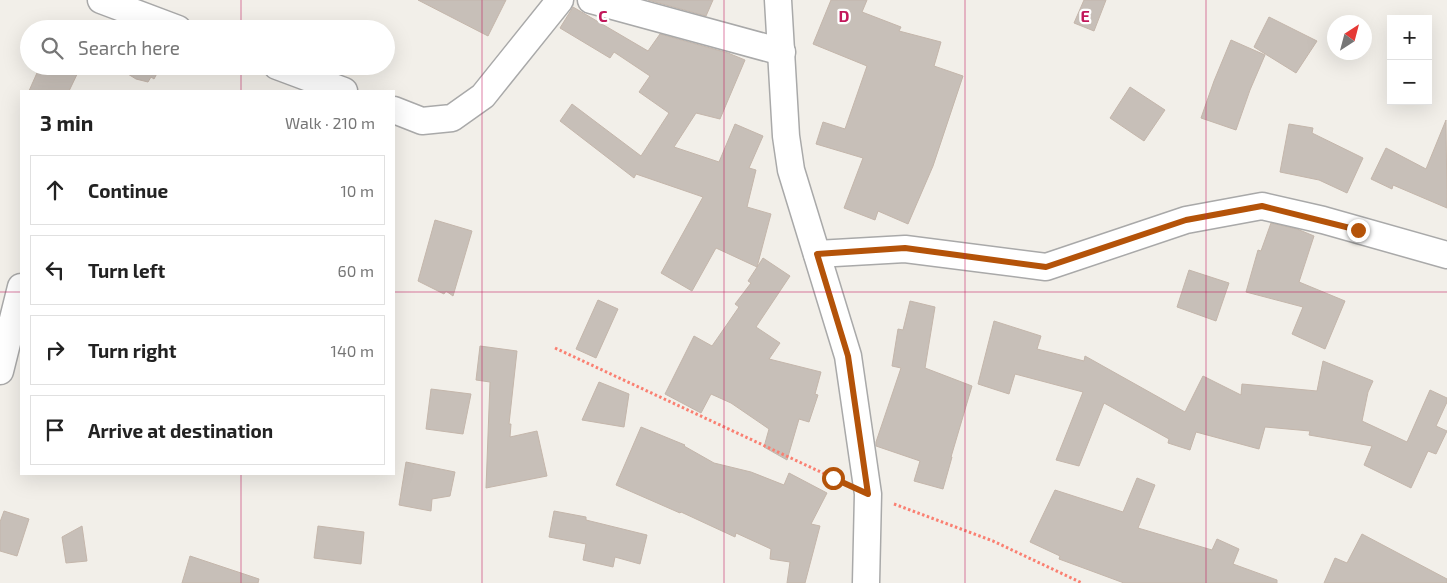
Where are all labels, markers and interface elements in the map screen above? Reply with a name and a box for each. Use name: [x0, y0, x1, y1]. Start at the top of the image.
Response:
text: C: [598, 6, 608, 25]
text: D: [839, 6, 850, 25]
text: E: [1080, 6, 1090, 25]
north arrow: [1327, 15, 1372, 60]
map controls: [1387, 15, 1432, 105]
button: +: [1387, 15, 1432, 60]
search box: [20, 20, 395, 75]
icon: search: [38, 34, 66, 62]
text: Search here: [78, 36, 180, 59]
button: −: [1387, 60, 1432, 105]
text: 3 min: [40, 110, 93, 135]
text: Walk · 210 m: [285, 113, 375, 132]
icon: ahead: [41, 176, 69, 204]
text: Continue: [88, 179, 168, 202]
text: 10 m: [340, 181, 374, 200]
route end: [1347, 219, 1370, 242]
icon: left: [41, 256, 69, 284]
text: Turn left: [88, 259, 165, 282]
text: 60 m: [338, 261, 374, 280]
icon: right: [41, 336, 69, 364]
text: Turn right: [88, 339, 176, 362]
text: 140 m: [331, 341, 374, 360]
icon: arrive: [41, 416, 69, 444]
text: Arrive at destination: [88, 419, 273, 442]
route start: [822, 467, 845, 490]

